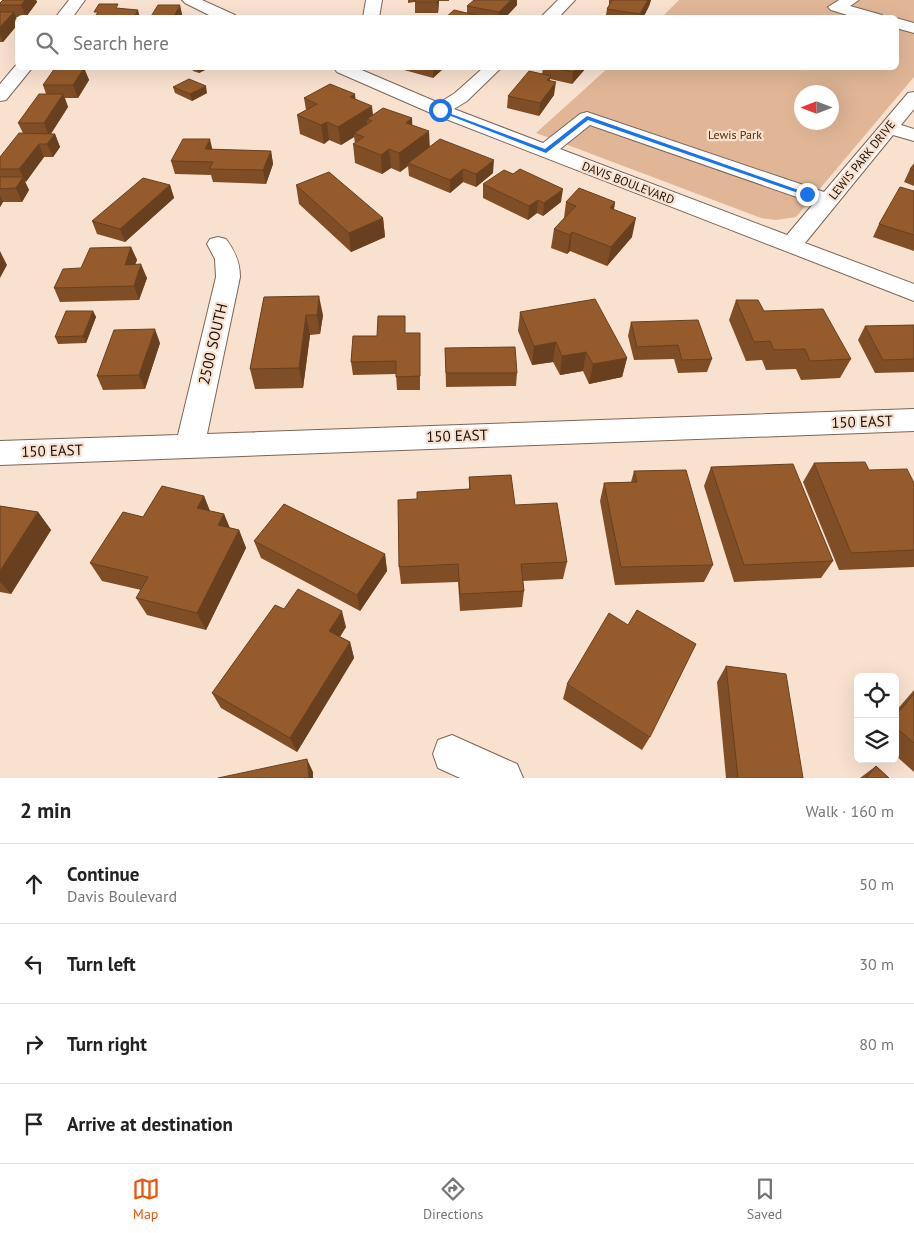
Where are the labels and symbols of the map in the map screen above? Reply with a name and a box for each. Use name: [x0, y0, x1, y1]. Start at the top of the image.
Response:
north arrow: [794, 85, 839, 130]
route start: [429, 99, 452, 122]
street label: LEWIS PARK DRIVE: [825, 117, 898, 202]
park label: Lewis Park: [708, 127, 762, 142]
street label: DAVIS BOULEVARD: [580, 158, 677, 207]
route end: [796, 183, 819, 206]
street label: 2500 SOUTH: [194, 301, 231, 387]
street label: 150 EAST: [831, 411, 894, 432]
street label: 150 EAST: [426, 425, 489, 446]
street label: 150 EAST: [21, 440, 84, 461]

